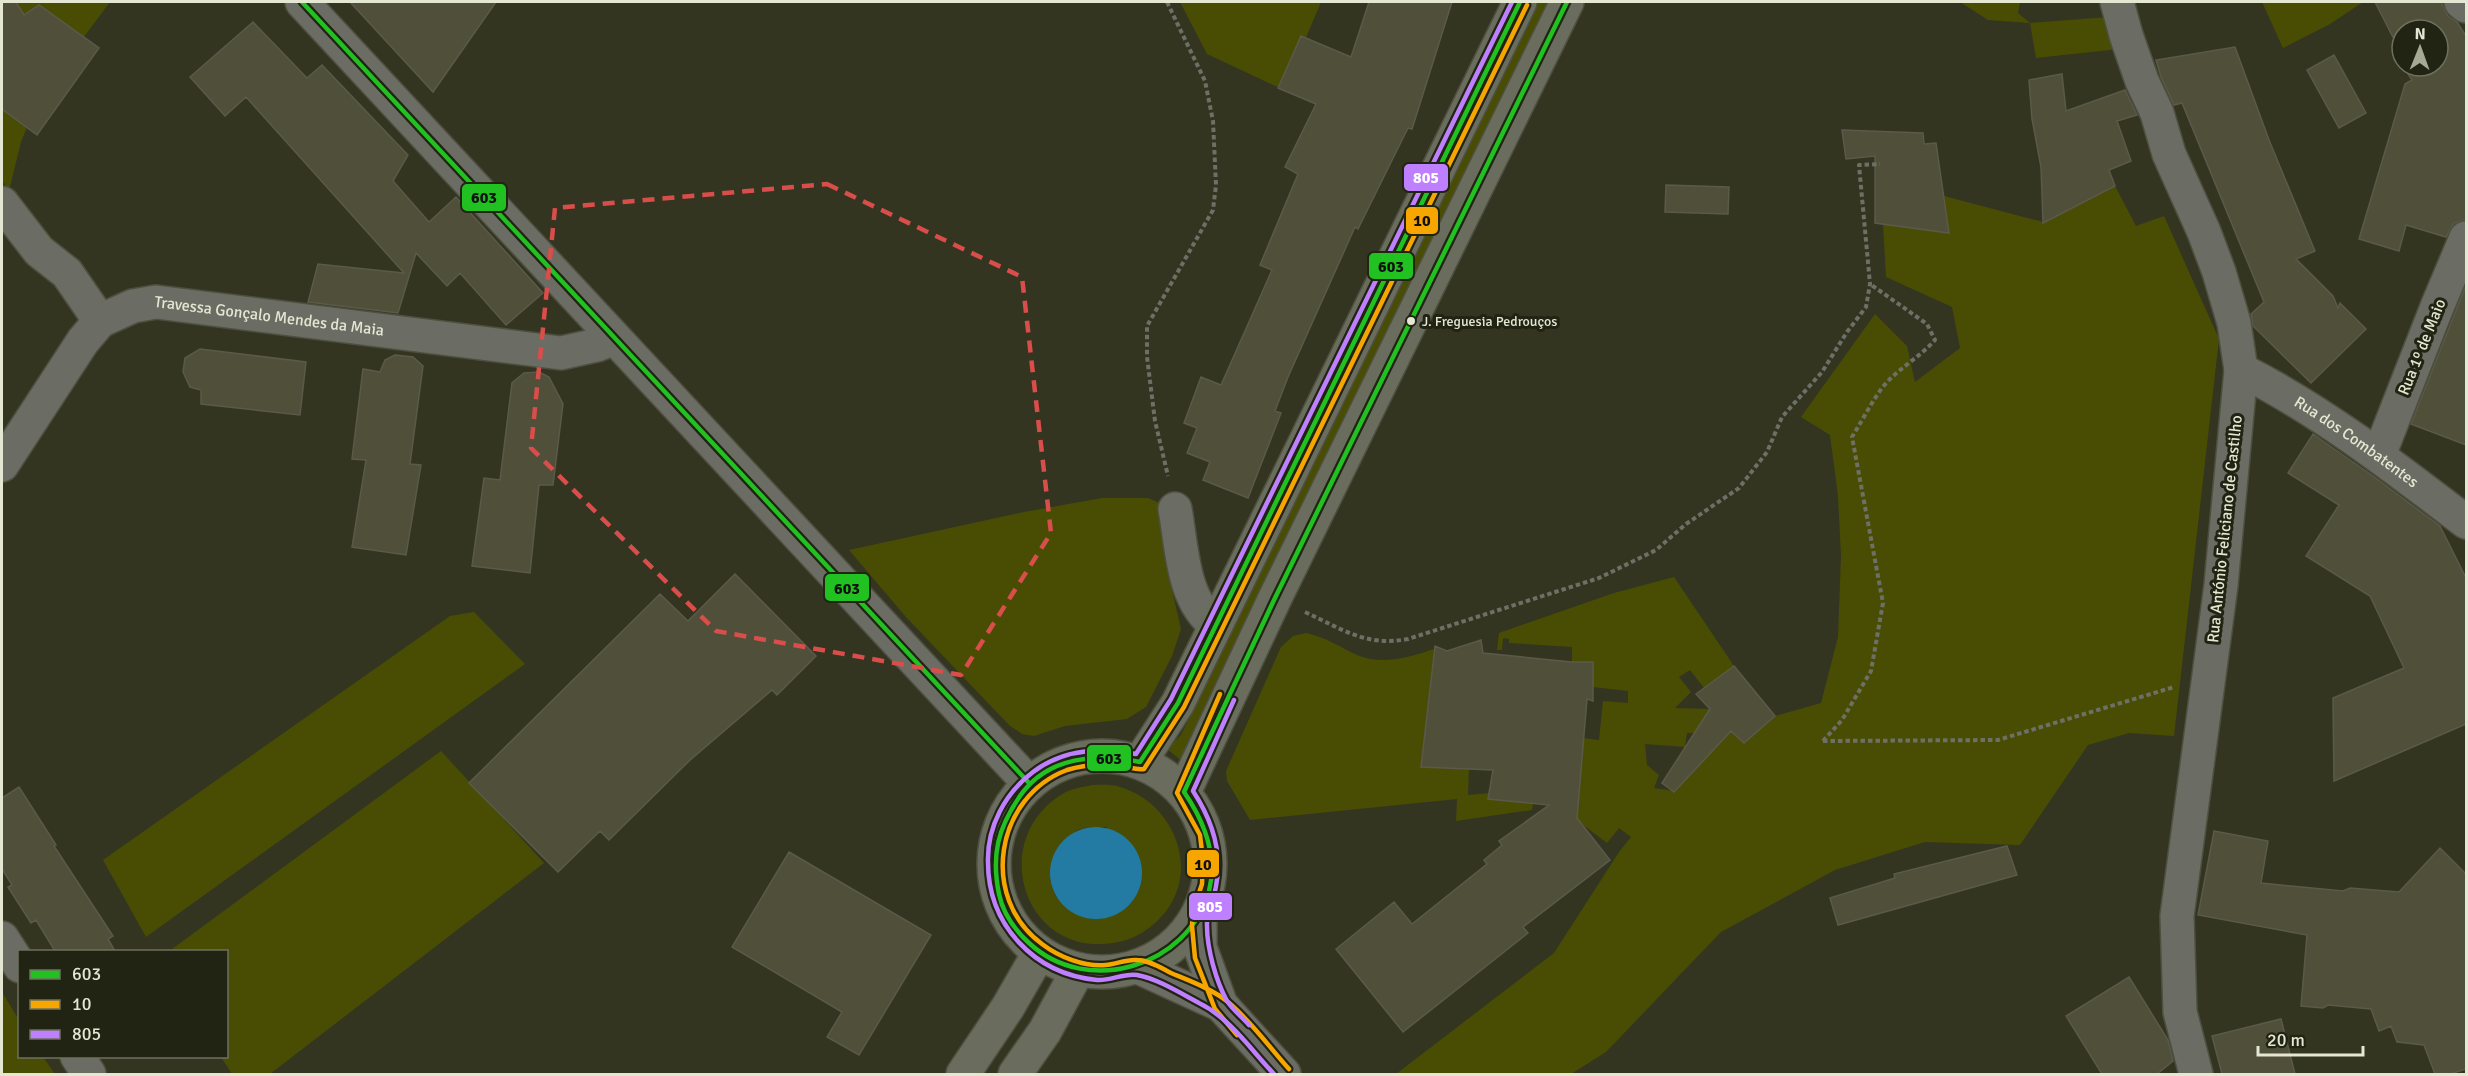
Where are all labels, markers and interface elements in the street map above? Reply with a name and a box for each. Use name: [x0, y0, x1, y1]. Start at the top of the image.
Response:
north arrow: [2390, 18, 2450, 78]
text: N: [2415, 24, 2426, 44]
line badge: 805: [1403, 163, 1449, 192]
text: 805: [1413, 168, 1439, 188]
line badge: 603: [461, 183, 507, 212]
text: 603: [471, 188, 497, 208]
line badge: 10: [1405, 206, 1439, 235]
text: 10: [1413, 211, 1431, 231]
line badge: 603: [1368, 252, 1414, 280]
text: 603: [1378, 257, 1404, 277]
street label: Travessa Gonçalo Mendes da Maia: [153, 292, 385, 341]
street label: Rua 1º de Maio: [2394, 296, 2450, 398]
place label: J. Freguesia Pedrouços: [1422, 313, 1557, 330]
marker: J. Freguesia Pedrouços: [1405, 315, 1417, 327]
street label: Rua dos Combatentes: [2290, 392, 2422, 492]
street label: Rua António Feliciano de Castilho: [2203, 414, 2247, 644]
line badge: 603: [824, 573, 870, 602]
text: 603: [834, 579, 860, 599]
line badge: 603: [1086, 744, 1132, 772]
text: 603: [1096, 749, 1122, 769]
line badge: 10: [1186, 849, 1220, 878]
text: 10: [1194, 855, 1212, 875]
line badge: 805: [1188, 892, 1233, 921]
text: 805: [1197, 897, 1223, 917]
legend: [18, 950, 228, 1058]
text: 603: [72, 963, 101, 985]
text: 10: [72, 993, 91, 1015]
scale bar: [2258, 1019, 2363, 1057]
text: 805: [72, 1023, 101, 1045]
text: 20 m: [2267, 1029, 2305, 1051]

